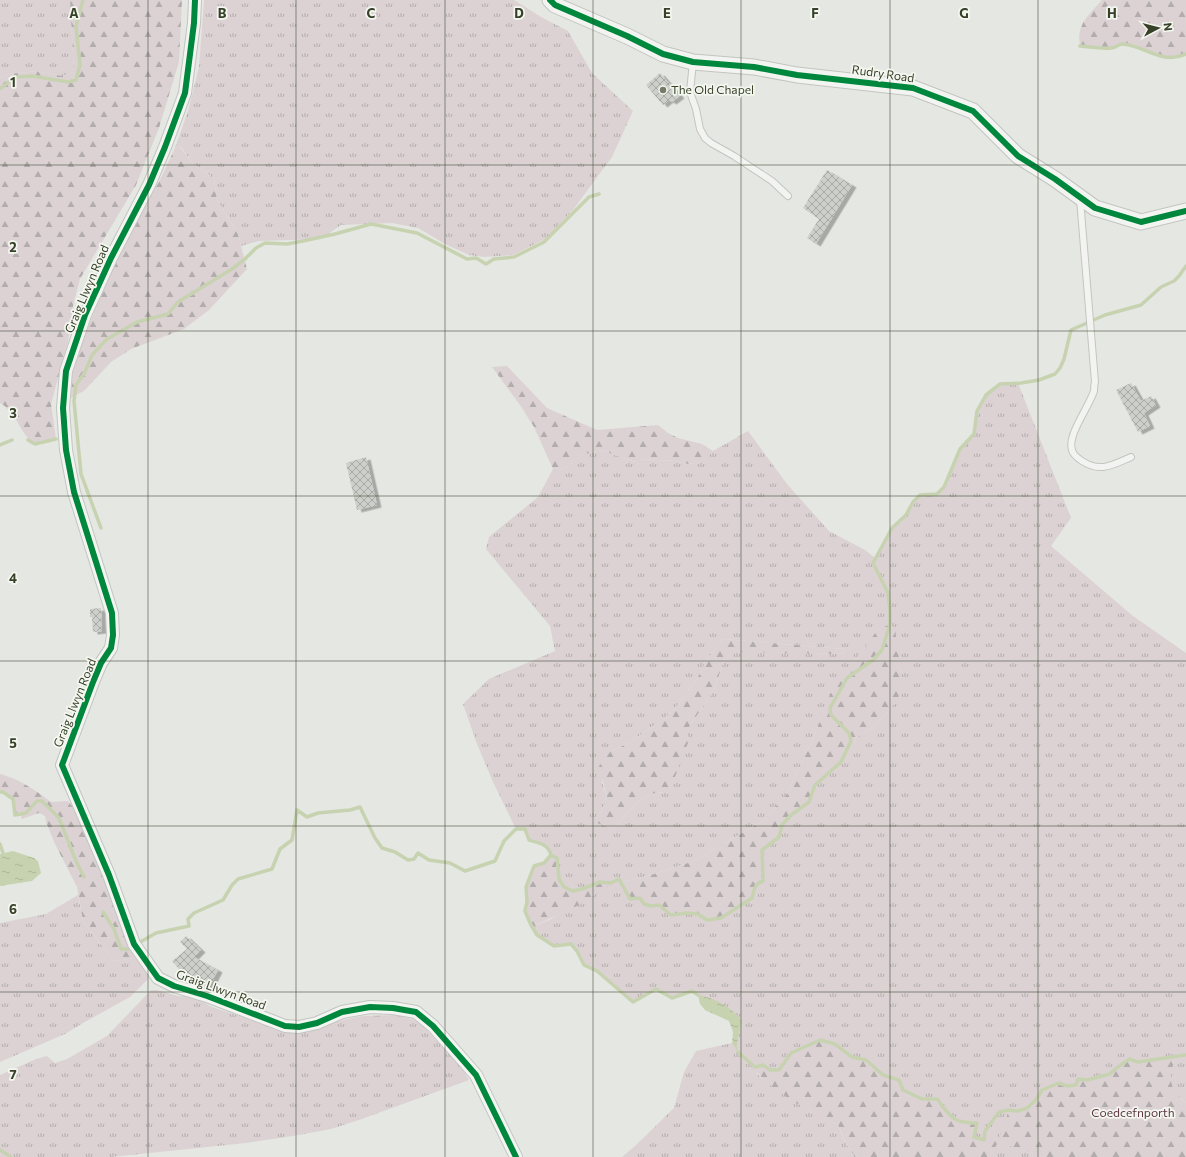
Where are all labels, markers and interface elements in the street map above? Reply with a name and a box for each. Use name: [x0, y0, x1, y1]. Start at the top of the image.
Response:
text: A: [69, 5, 79, 21]
text: B: [218, 5, 227, 21]
text: C: [367, 5, 376, 21]
text: D: [514, 5, 524, 21]
text: E: [663, 5, 671, 21]
text: F: [811, 5, 819, 21]
text: G: [959, 5, 969, 21]
text: H: [1107, 5, 1117, 21]
north arrow: [1138, 8, 1178, 48]
text: N: [1161, 22, 1175, 32]
street label: Rudry Road: [851, 62, 915, 84]
text: 1: [10, 74, 16, 90]
place label: The Old Chapel: [671, 82, 754, 96]
marker: The Old Chapel: [658, 85, 668, 95]
text: 2: [9, 239, 17, 255]
street label: Graig Llwyn Road: [61, 242, 111, 335]
text: 3: [9, 405, 17, 421]
text: 4: [9, 570, 17, 586]
street label: Graig Llwyn Road: [50, 656, 98, 749]
text: 5: [9, 735, 17, 751]
text: 6: [9, 901, 17, 917]
street label: Graig Llwyn Road: [175, 966, 268, 1012]
text: 7: [9, 1066, 17, 1082]
park label: Coedcefnporth: [1091, 1105, 1175, 1119]

